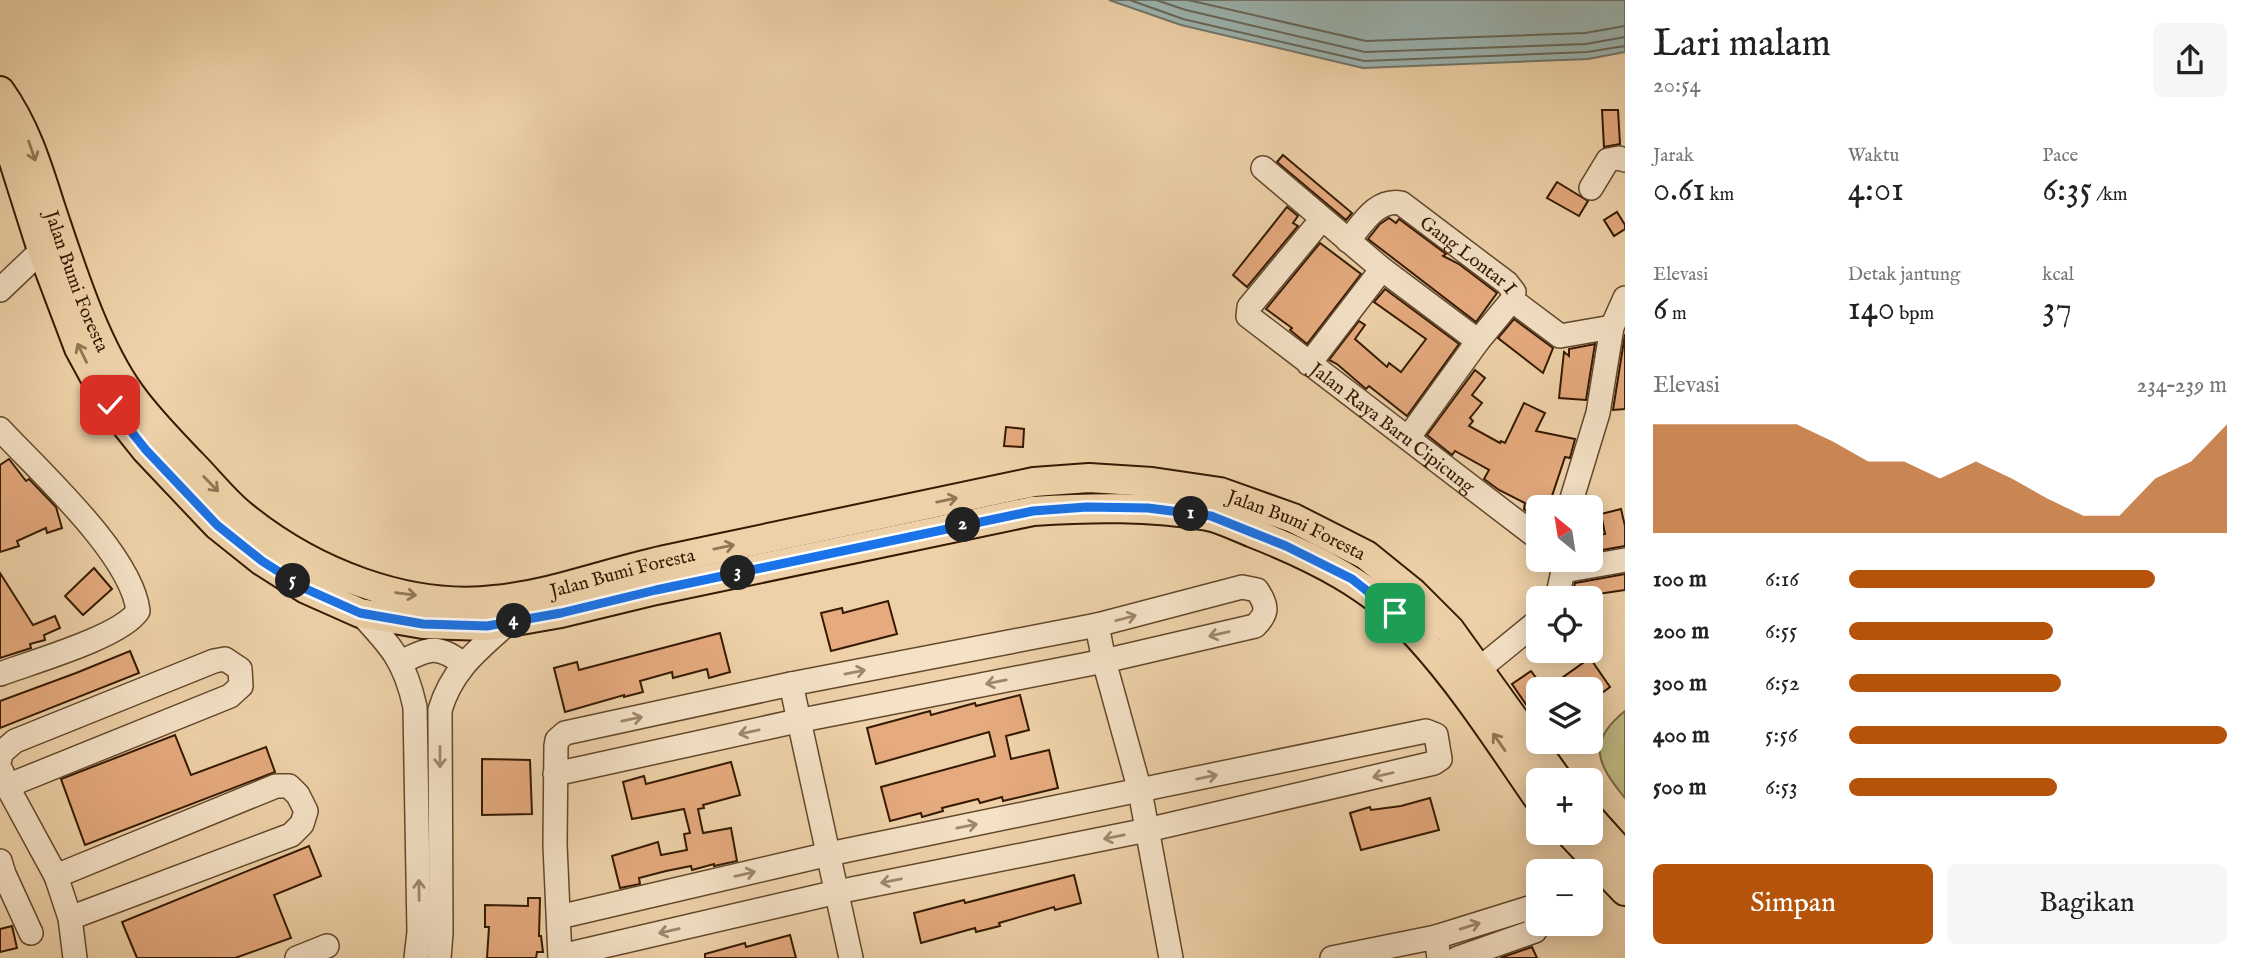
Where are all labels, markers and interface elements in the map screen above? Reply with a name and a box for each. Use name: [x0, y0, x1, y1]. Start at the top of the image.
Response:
text: Lari malam: [1653, 21, 1831, 69]
button: share: [2153, 23, 2227, 97]
text: 20:54: [1653, 71, 1701, 100]
one-way arrow: [27, 139, 39, 161]
text: Jarak: [1653, 144, 1694, 168]
text: Waktu: [1848, 144, 1899, 168]
text: Pace: [2042, 144, 2078, 168]
text: 0.61: [1653, 168, 1705, 213]
text: 4:01: [1848, 168, 1904, 213]
text: 6:35: [2042, 168, 2092, 213]
text: km: [1705, 183, 1734, 207]
text: /km: [2092, 183, 2128, 207]
street label: Jalan Bumi Foresta: [38, 206, 114, 357]
street label: Gang Lontar I: [1414, 211, 1521, 300]
text: Elevasi: [1653, 263, 1708, 287]
text: Detak jantung: [1848, 263, 1960, 287]
text: kcal: [2042, 263, 2074, 287]
text: 6: [1653, 287, 1668, 332]
text: 140: [1848, 287, 1895, 332]
text: 37: [2042, 287, 2072, 332]
text: m: [1668, 302, 1687, 326]
text: bpm: [1895, 302, 1934, 326]
one-way arrow: [75, 343, 89, 363]
street label: Jalan Raya Baru Cipicung: [1303, 357, 1480, 500]
text: Elevasi: [1653, 371, 1720, 400]
text: 234–239 m: [2136, 371, 2227, 400]
pin: [80, 375, 140, 435]
icon: check: [91, 386, 129, 424]
one-way arrow: [203, 475, 220, 492]
street label: Jalan Bumi Foresta: [1222, 485, 1370, 567]
one-way arrow: [935, 493, 958, 507]
north arrow: [1526, 495, 1603, 572]
map controls: [1526, 495, 1603, 936]
pin: 1: [1174, 496, 1208, 532]
text: 1: [1187, 501, 1194, 525]
pin: 2: [946, 508, 981, 542]
text: 2: [958, 512, 967, 536]
one-way arrow: [712, 540, 735, 554]
street label: Jalan Bumi Foresta: [546, 544, 698, 604]
pin: 3: [720, 556, 756, 590]
text: 3: [734, 560, 741, 584]
pin: 5: [276, 564, 310, 598]
text: 100 m: [1653, 565, 1707, 594]
text: 6:16: [1765, 565, 1799, 594]
text: 5: [289, 568, 296, 592]
pin: [1365, 583, 1425, 643]
button: locate: [1526, 586, 1603, 663]
one-way arrow: [394, 588, 416, 601]
icon: arrive: [1376, 594, 1414, 632]
pin: 4: [496, 604, 532, 638]
text: 4: [509, 608, 518, 632]
one-way arrow: [1115, 610, 1137, 623]
text: 200 m: [1653, 617, 1709, 646]
text: 6:55: [1765, 617, 1797, 646]
one-way arrow: [1208, 628, 1231, 642]
one-way arrow: [843, 665, 866, 678]
text: 300 m: [1653, 669, 1707, 698]
text: 6:52: [1765, 669, 1800, 698]
one-way arrow: [985, 676, 1008, 689]
button: layers: [1526, 677, 1603, 754]
one-way arrow: [620, 711, 643, 725]
text: 400 m: [1653, 721, 1710, 750]
text: 5:56: [1765, 721, 1797, 750]
one-way arrow: [738, 725, 761, 739]
one-way arrow: [1492, 733, 1506, 752]
one-way arrow: [433, 745, 447, 768]
button: +: [1526, 768, 1603, 845]
one-way arrow: [1195, 769, 1218, 783]
one-way arrow: [1372, 769, 1395, 782]
text: 500 m: [1653, 773, 1707, 802]
text: 6:53: [1765, 773, 1798, 802]
one-way arrow: [955, 818, 978, 832]
one-way arrow: [1103, 831, 1126, 844]
button: −: [1526, 859, 1603, 936]
button: Simpan: [1653, 864, 1933, 944]
button: Bagikan: [1947, 864, 2227, 944]
one-way arrow: [733, 866, 756, 880]
one-way arrow: [880, 875, 903, 889]
one-way arrow: [412, 879, 426, 902]
one-way arrow: [1458, 919, 1480, 932]
one-way arrow: [658, 925, 681, 938]

